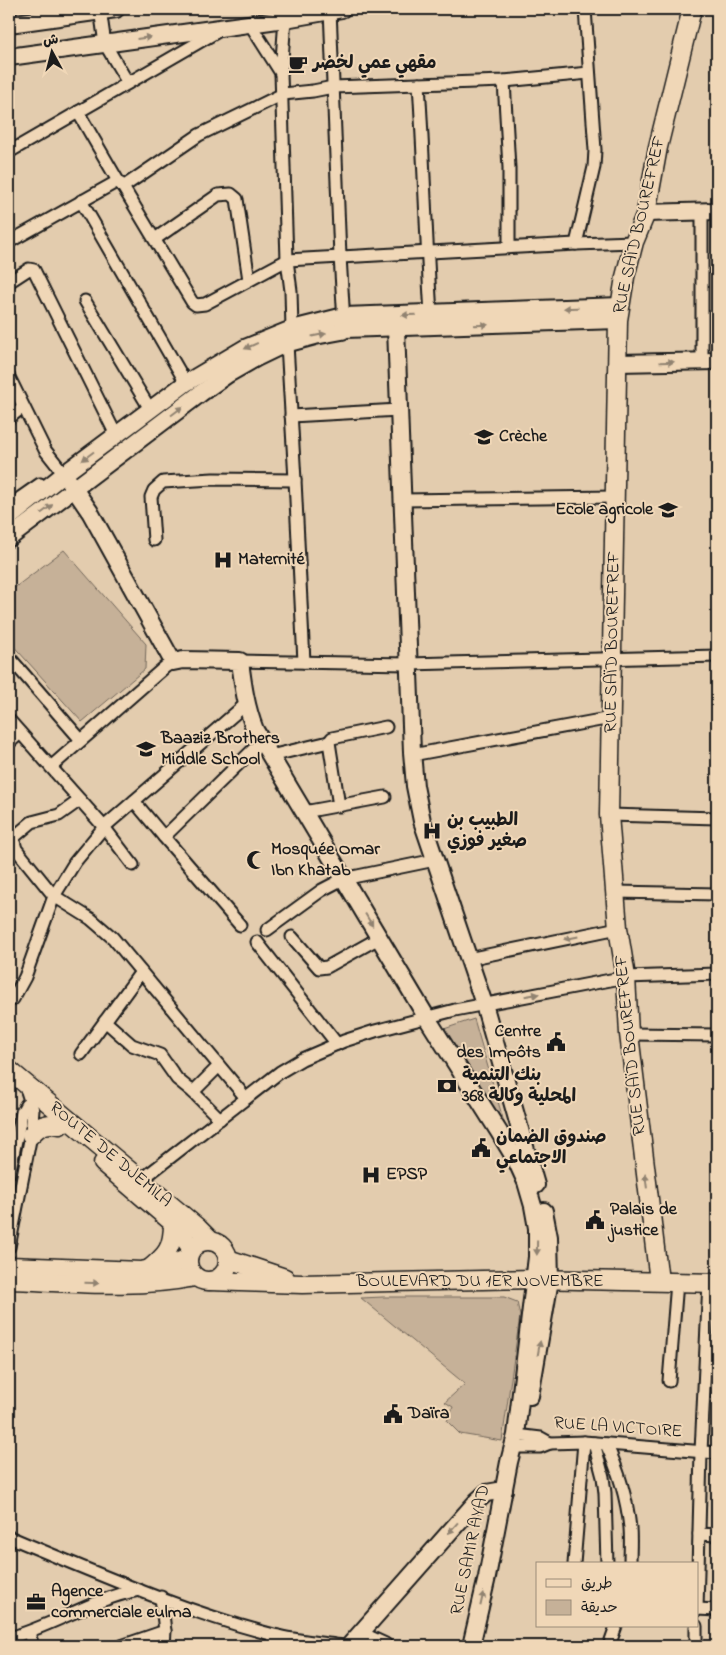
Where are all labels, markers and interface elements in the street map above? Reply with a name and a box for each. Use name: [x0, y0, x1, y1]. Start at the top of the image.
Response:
north arrow: [28, 28, 78, 78]
text: ش: [42, 29, 60, 52]
one-way arrow: [136, 34, 152, 42]
place label: مقهي عمي لخضر: [311, 51, 437, 78]
cafe icon: مقهي عمي لخضر: [287, 53, 309, 75]
street label: RUE SAÏD BOUREFREF: [607, 133, 673, 316]
one-way arrow: [563, 305, 579, 313]
one-way arrow: [400, 311, 416, 319]
one-way arrow: [473, 321, 489, 329]
one-way arrow: [312, 331, 328, 339]
one-way arrow: [244, 342, 258, 350]
one-way arrow: [659, 358, 675, 366]
one-way arrow: [170, 405, 183, 416]
place label: Crèche: [499, 424, 548, 450]
school or university icon: Crèche: [473, 426, 495, 448]
one-way arrow: [82, 451, 95, 462]
place label: Ecole agricole: [555, 497, 654, 524]
school or university icon: Ecole agricole: [657, 499, 679, 521]
one-way arrow: [41, 503, 54, 514]
place label: Maternité: [238, 547, 305, 573]
hospital icon: Maternité: [212, 549, 234, 571]
street label: RUE SAÏD BOUREFREF: [598, 551, 628, 733]
place label: Baaziz Brothers Middle School: [160, 726, 280, 773]
school or university icon: Baaziz Brothers Middle School: [135, 738, 157, 760]
place label: الطبيب بن صغير فوزي: [447, 808, 527, 855]
hospital icon: الطبيب بن صغير فوزي: [421, 820, 443, 842]
place label: Mosquée Omar Ibn Khatab: [271, 837, 380, 884]
mosque icon: Mosquée Omar Ibn Khatab: [245, 849, 267, 871]
one-way arrow: [364, 914, 373, 927]
one-way arrow: [562, 934, 578, 942]
street label: RUE SAÏD BOUREFREF: [609, 953, 653, 1137]
one-way arrow: [524, 991, 539, 999]
place label: Centre des Impôts: [457, 1019, 542, 1066]
public building icon: Centre des Impôts: [545, 1031, 567, 1053]
place label: بنك التنمية المحلية وكالة 368: [461, 1063, 576, 1110]
bank icon: بنك التنمية المحلية وكالة 368: [436, 1075, 458, 1097]
street label: ROUTE DE DJEMILA: [43, 1096, 177, 1214]
place label: صندوق الضمان الاجتماعي: [496, 1125, 607, 1173]
public building icon: صندوق الضمان الاجتماعي: [470, 1137, 492, 1159]
place label: EPSP: [386, 1162, 428, 1188]
hospital icon: EPSP: [360, 1164, 382, 1186]
one-way arrow: [642, 1172, 650, 1188]
place label: Palais de justice: [607, 1197, 678, 1244]
public building icon: Palais de justice: [584, 1209, 606, 1231]
one-way arrow: [533, 1240, 541, 1256]
street label: BOULEVARD DU 1ER NOVEMBRE: [355, 1269, 604, 1295]
one-way arrow: [85, 1279, 101, 1287]
one-way arrow: [535, 1340, 543, 1356]
place label: Daïra: [407, 1401, 450, 1427]
public building icon: Daïra: [382, 1403, 404, 1425]
street label: RUE LA VICTOIRE: [553, 1411, 683, 1445]
street label: RUE SAMIR AYAD: [444, 1482, 498, 1618]
one-way arrow: [447, 1522, 459, 1534]
legend: [536, 1562, 698, 1628]
text: طريق: [581, 1573, 613, 1595]
place label: Agence commerciale eulma: [51, 1579, 192, 1626]
office icon: Agence commerciale eulma: [25, 1591, 47, 1613]
one-way arrow: [478, 1591, 486, 1606]
text: حديقة: [581, 1597, 618, 1619]

